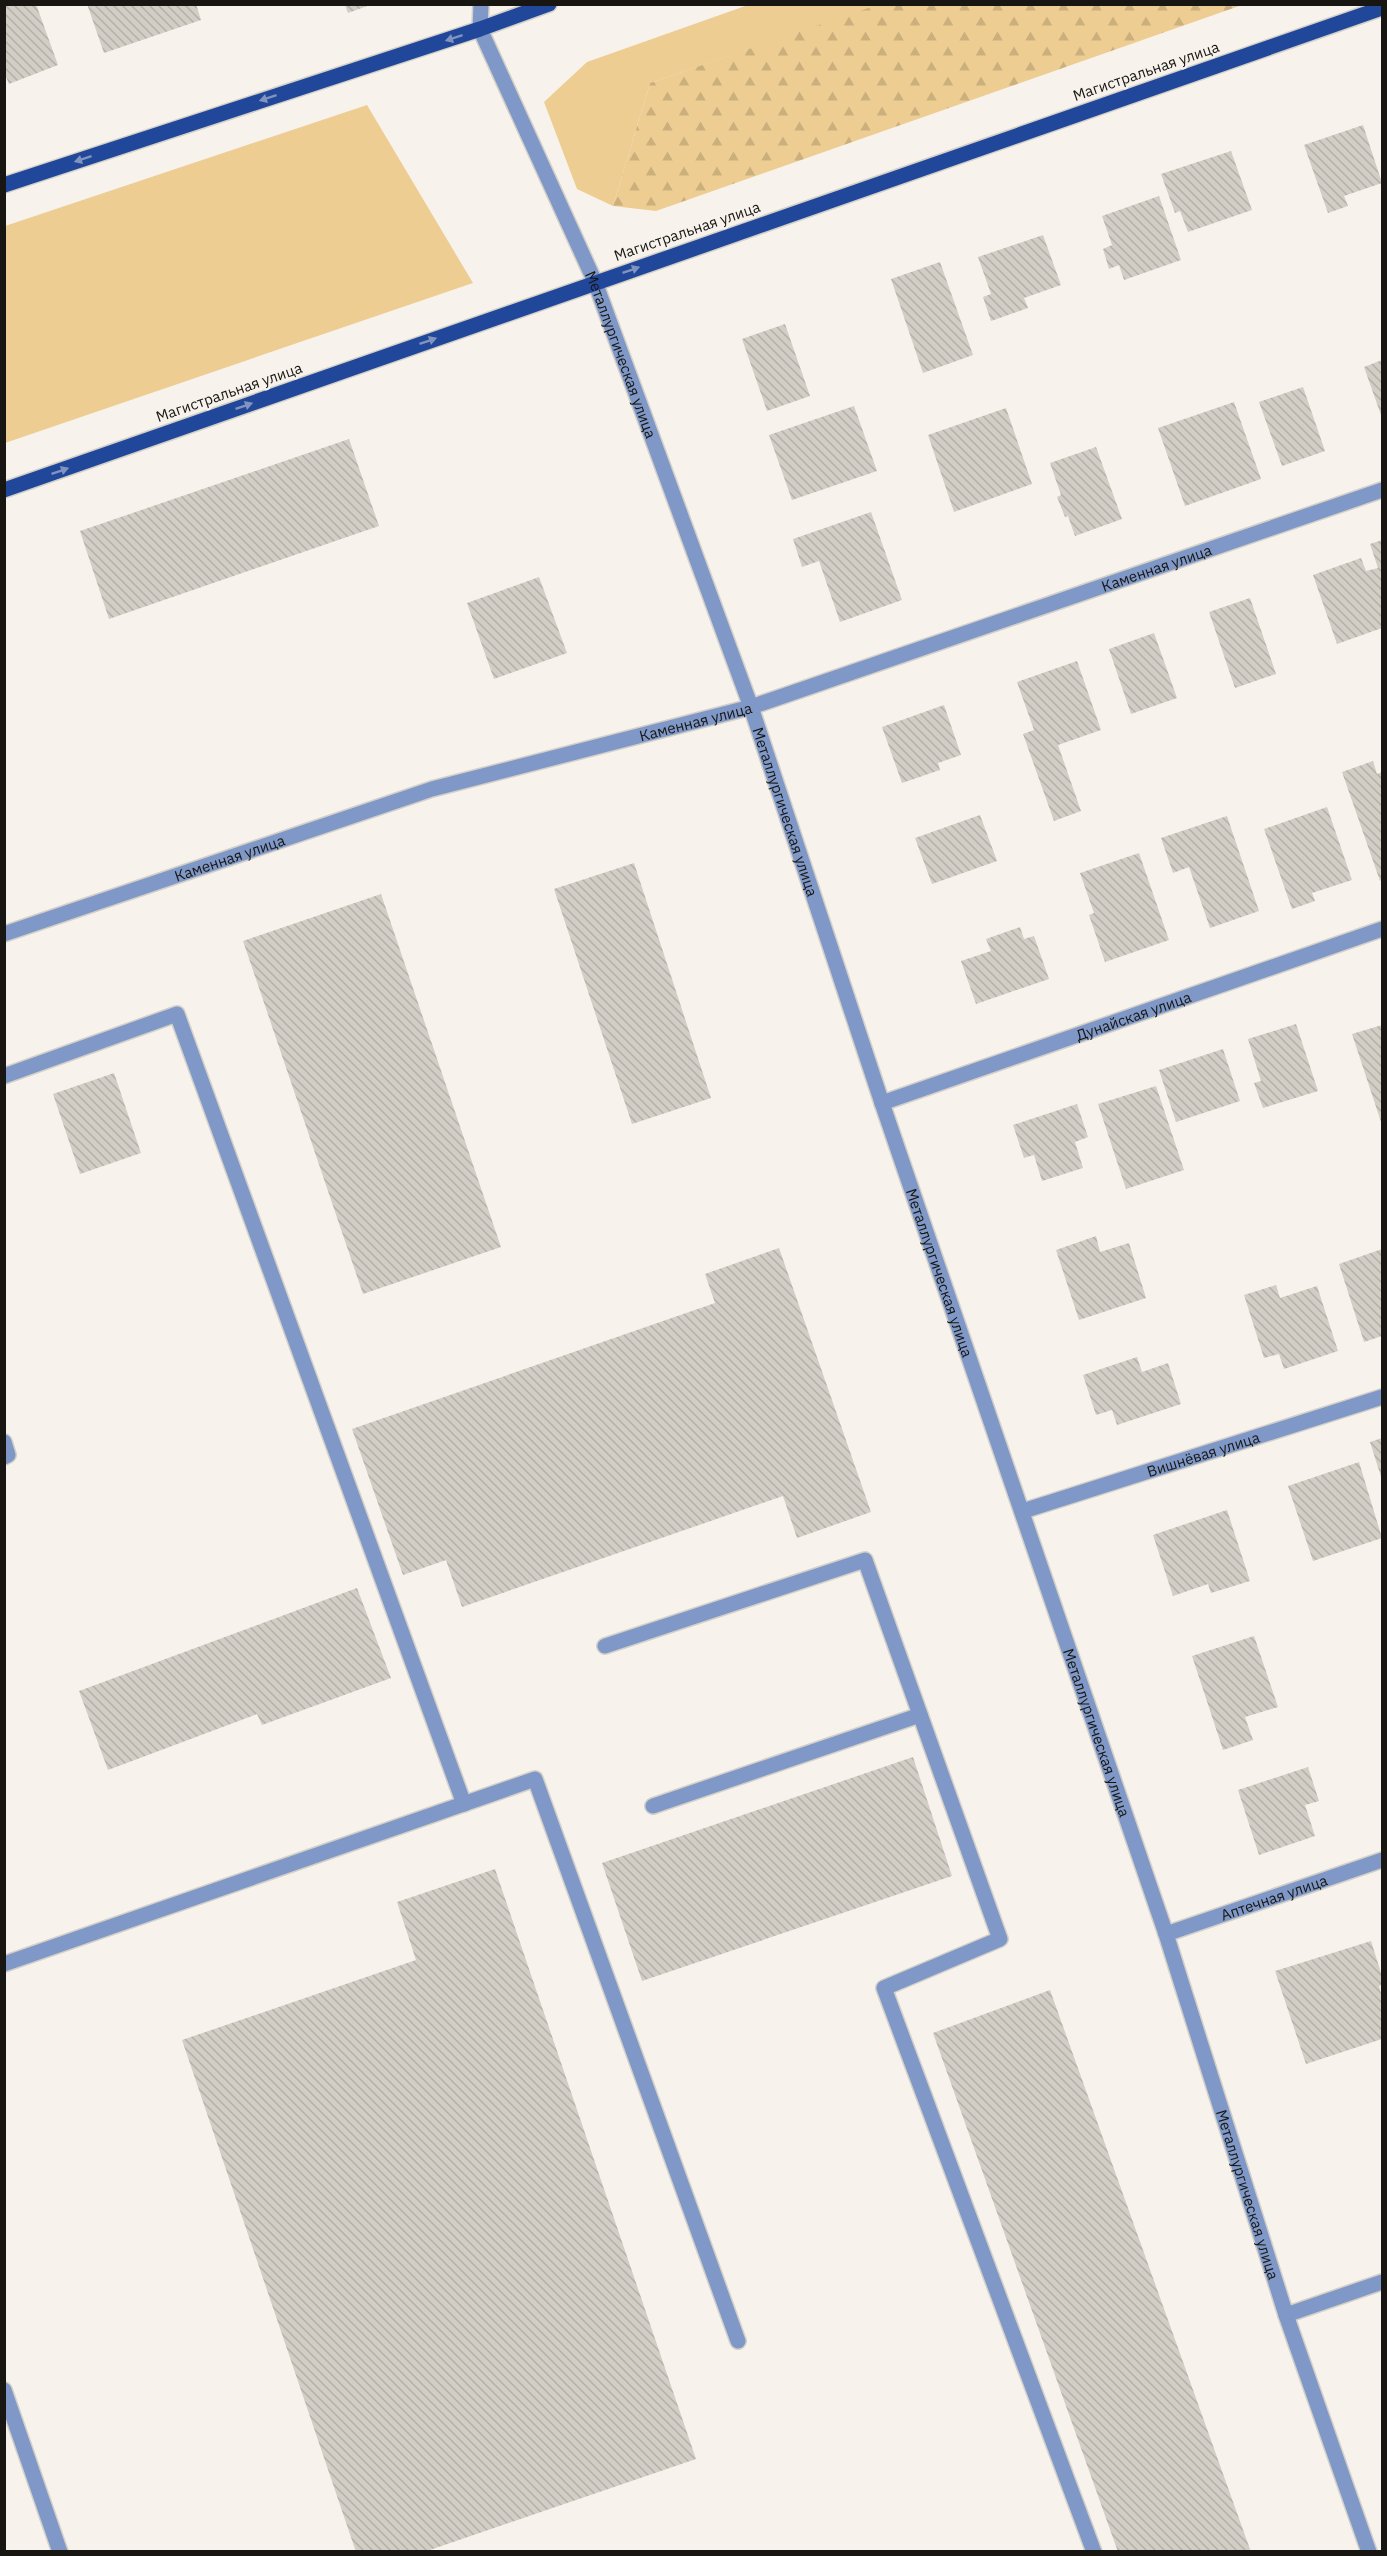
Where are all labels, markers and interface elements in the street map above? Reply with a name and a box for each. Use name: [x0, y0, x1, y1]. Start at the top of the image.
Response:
one-way arrow: [445, 33, 463, 43]
street label: Магистральная улица: [1070, 37, 1222, 105]
one-way arrow: [259, 94, 277, 104]
one-way arrow: [74, 155, 92, 164]
street label: Магистральная улица: [611, 197, 763, 265]
one-way arrow: [623, 264, 641, 274]
street label: Металлургическая улица: [582, 268, 661, 441]
one-way arrow: [419, 336, 437, 346]
street label: Магистральная улица: [153, 358, 305, 426]
one-way arrow: [235, 400, 253, 410]
one-way arrow: [51, 465, 69, 475]
street label: Каменная улица: [1099, 540, 1214, 595]
street label: Каменная улица: [637, 698, 754, 745]
street label: Металлургическая улица: [749, 725, 822, 899]
street label: Каменная улица: [172, 830, 287, 885]
street label: Дунайская улица: [1073, 987, 1193, 1044]
street label: Металлургическая улица: [902, 1186, 978, 1359]
street label: Вишнёвая улица: [1144, 1427, 1262, 1481]
street label: Металлургическая улица: [1060, 1646, 1135, 1819]
street label: Аптечная улица: [1218, 1870, 1330, 1924]
street label: Металлургическая улица: [1212, 2107, 1284, 2282]

